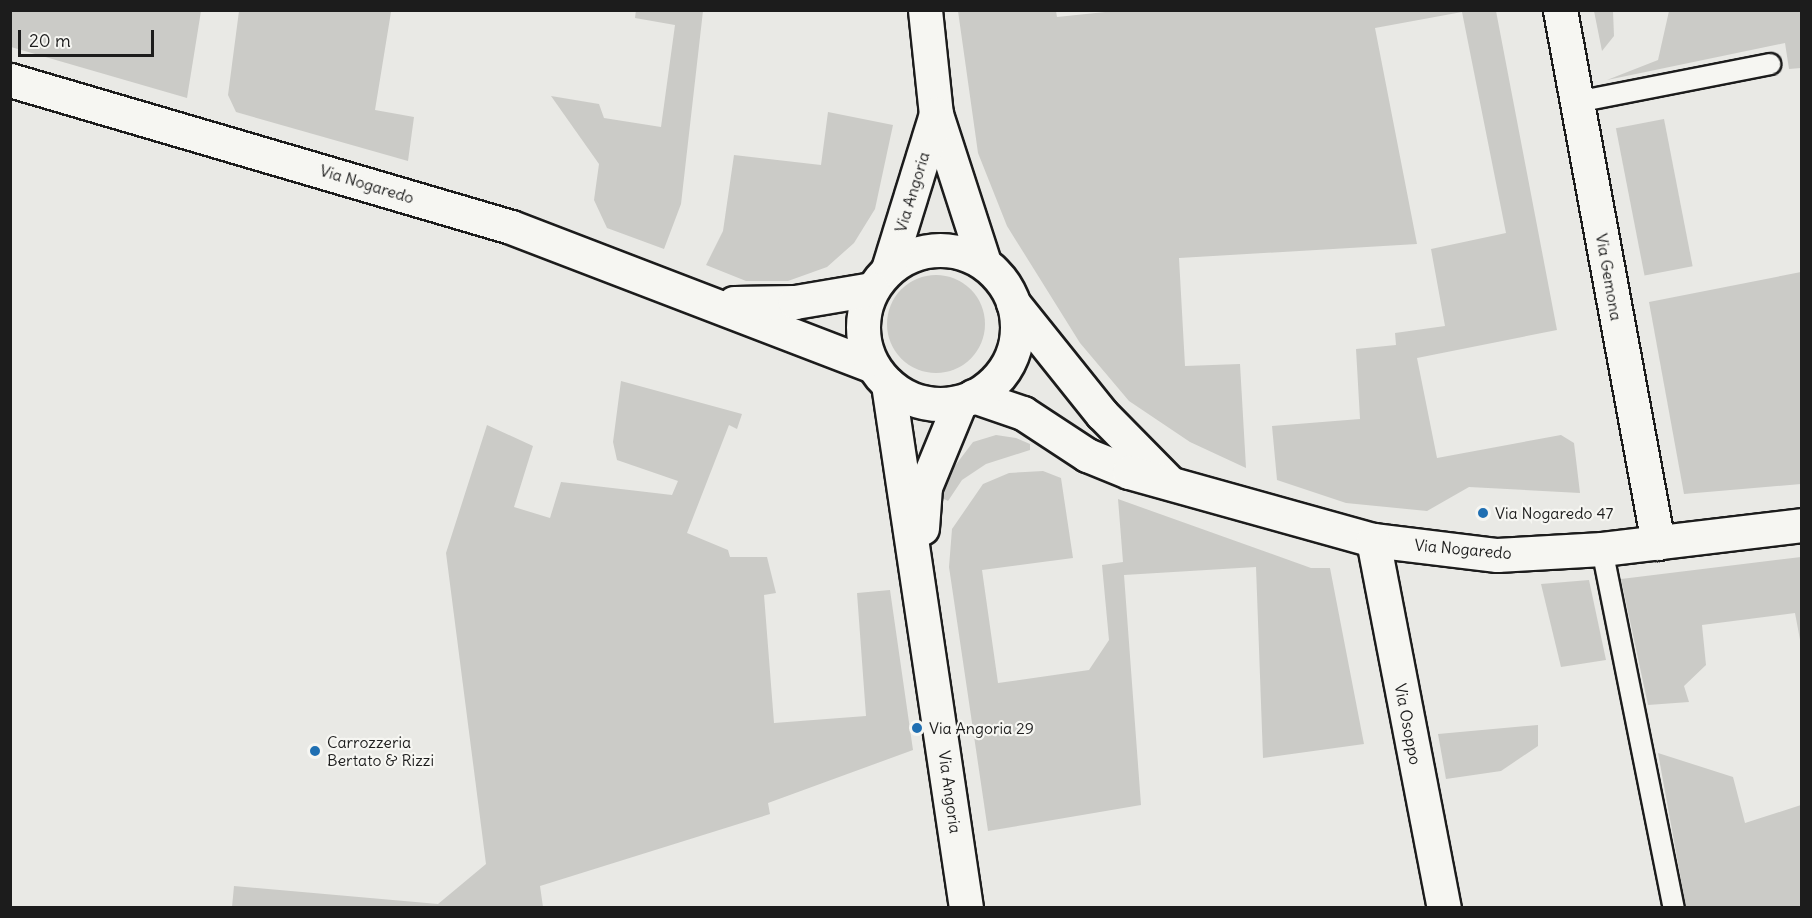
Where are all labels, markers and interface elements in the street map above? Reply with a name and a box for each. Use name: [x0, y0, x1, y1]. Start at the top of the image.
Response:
scale bar: [21, 18, 158, 56]
text: 20 m: [29, 29, 71, 52]
street label: Via Angoria: [891, 149, 933, 235]
street label: Via Nogaredo: [318, 161, 416, 207]
street label: Via Gemona: [1592, 232, 1626, 322]
place label: Via Nogaredo 47: [1495, 503, 1613, 523]
marker: Via Nogaredo 47: [1476, 506, 1490, 520]
street label: Via Nogaredo: [1414, 535, 1512, 563]
street label: Via Osoppo: [1391, 682, 1425, 766]
place label: Via Angoria 29: [929, 718, 1034, 738]
marker: Via Angoria 29: [910, 721, 924, 735]
place label: Carrozzeria Bertato & Rizzi: [327, 732, 434, 770]
marker: Carrozzeria Bertato & Rizzi: [308, 744, 322, 758]
street label: Via Angoria: [935, 749, 965, 835]

